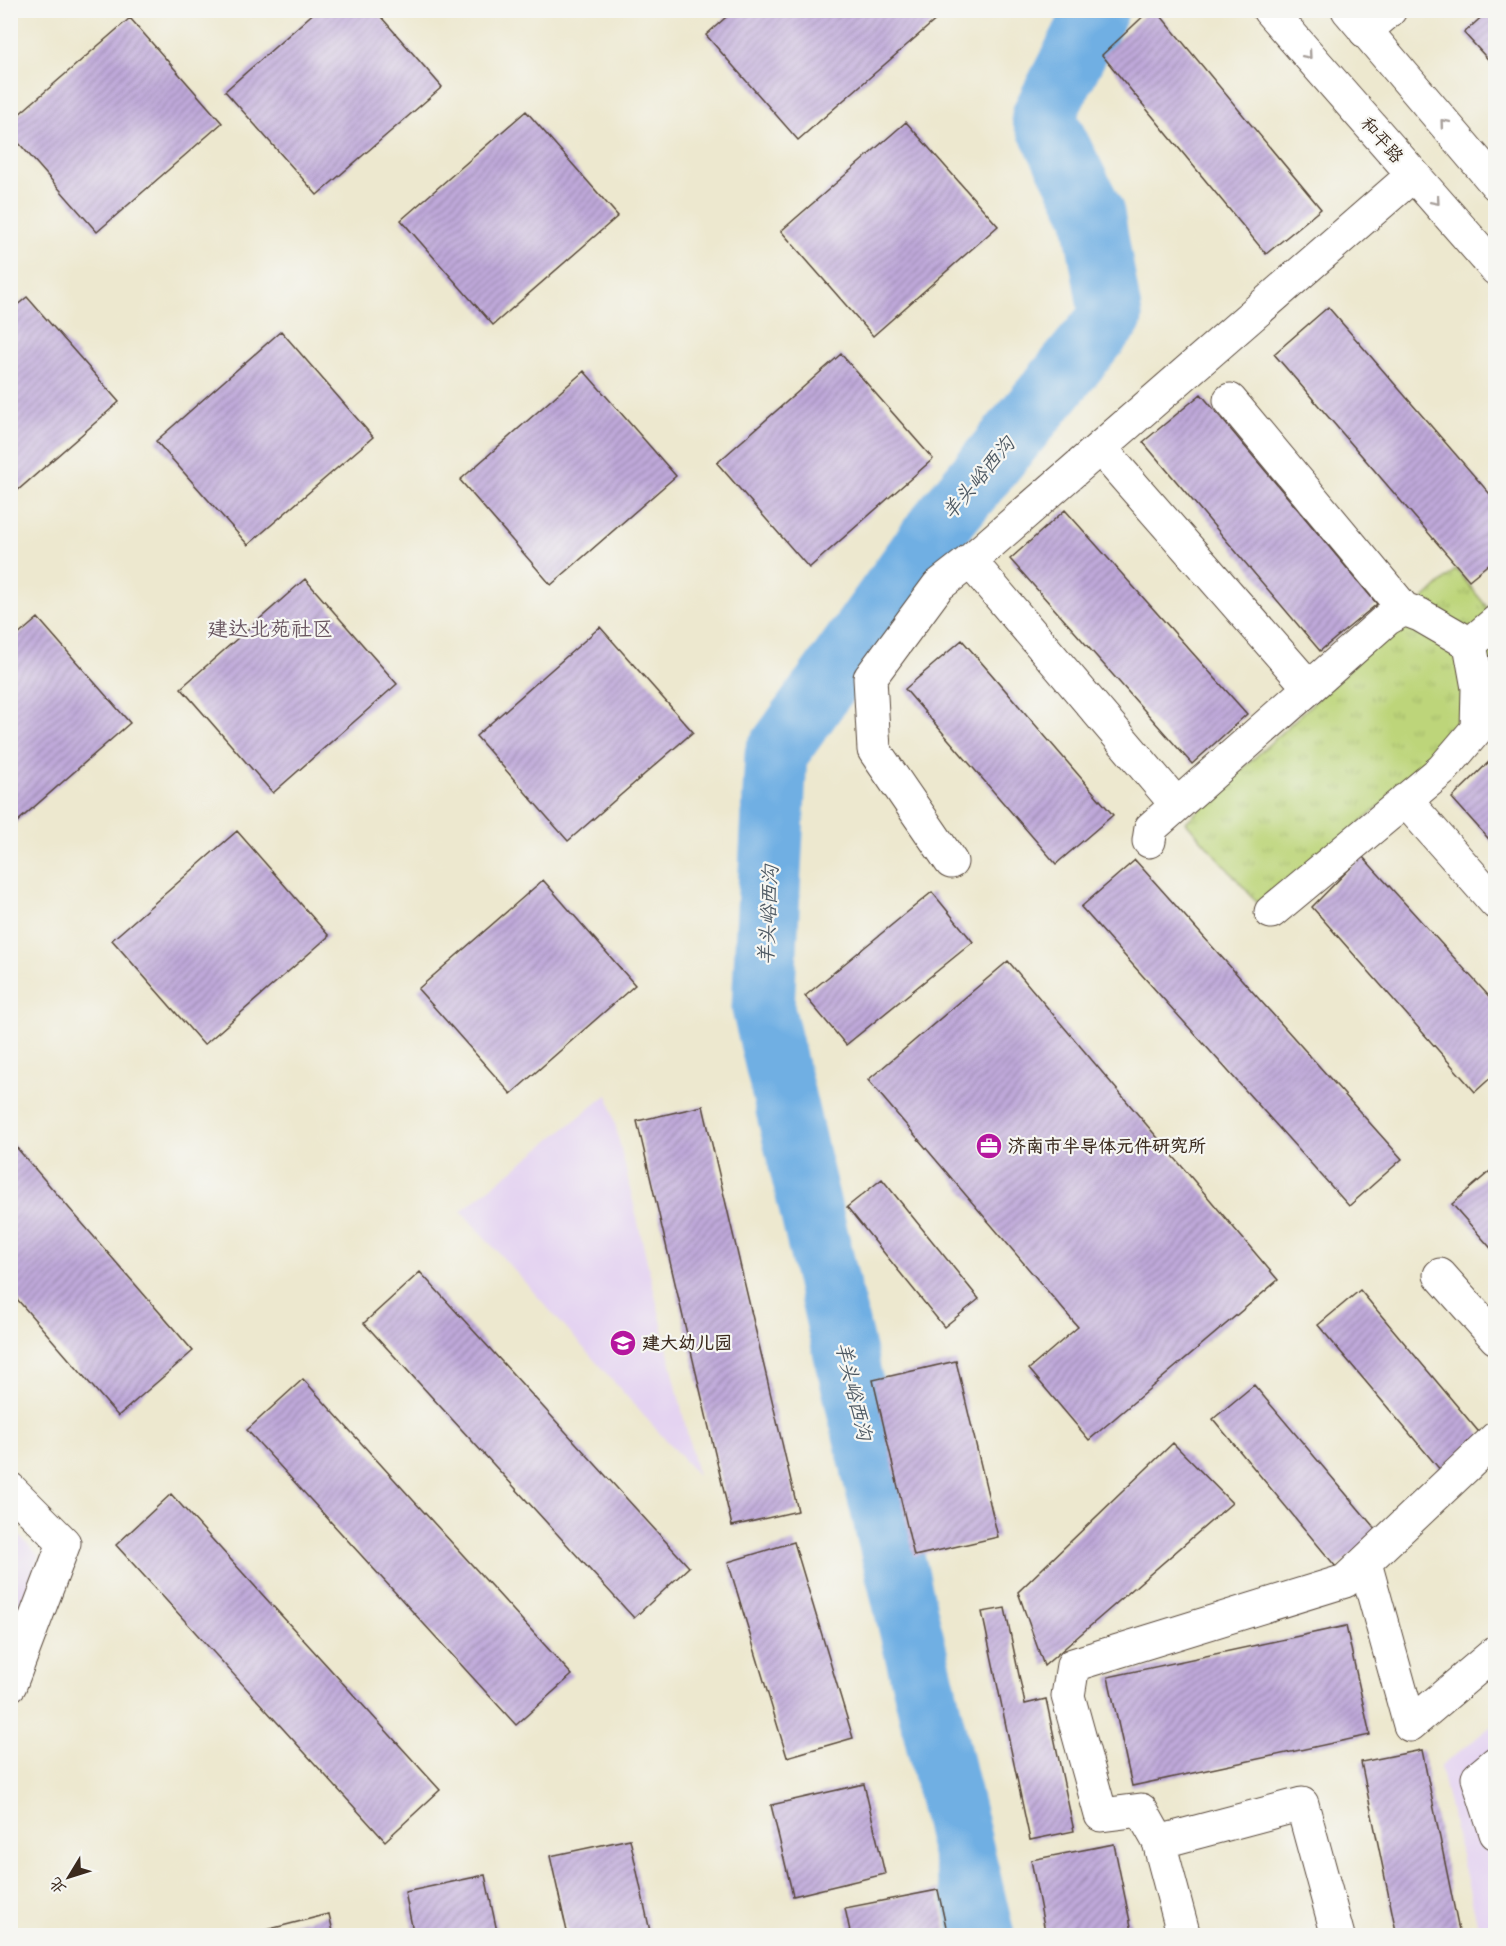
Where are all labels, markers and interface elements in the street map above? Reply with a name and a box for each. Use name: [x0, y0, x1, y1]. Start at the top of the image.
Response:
one-way arrow: [1301, 48, 1312, 59]
street label: 和平路: [1354, 114, 1407, 169]
one-way arrow: [1440, 119, 1451, 130]
one-way arrow: [1429, 195, 1440, 205]
water label: 羊头峪西沟: [938, 432, 1023, 526]
district label: 建达北苑社区: [207, 618, 333, 645]
water label: 羊头峪西沟: [755, 863, 786, 966]
office icon: 济南市半导体元件研究所: [974, 1131, 1004, 1161]
place label: 济南市半导体元件研究所: [1008, 1137, 1206, 1159]
school or university icon: 建大幼儿园: [608, 1328, 638, 1358]
place label: 建大幼儿园: [642, 1334, 732, 1356]
water label: 羊头峪西沟: [828, 1340, 875, 1445]
north arrow: [39, 1847, 99, 1907]
text: 北: [47, 1872, 72, 1897]

